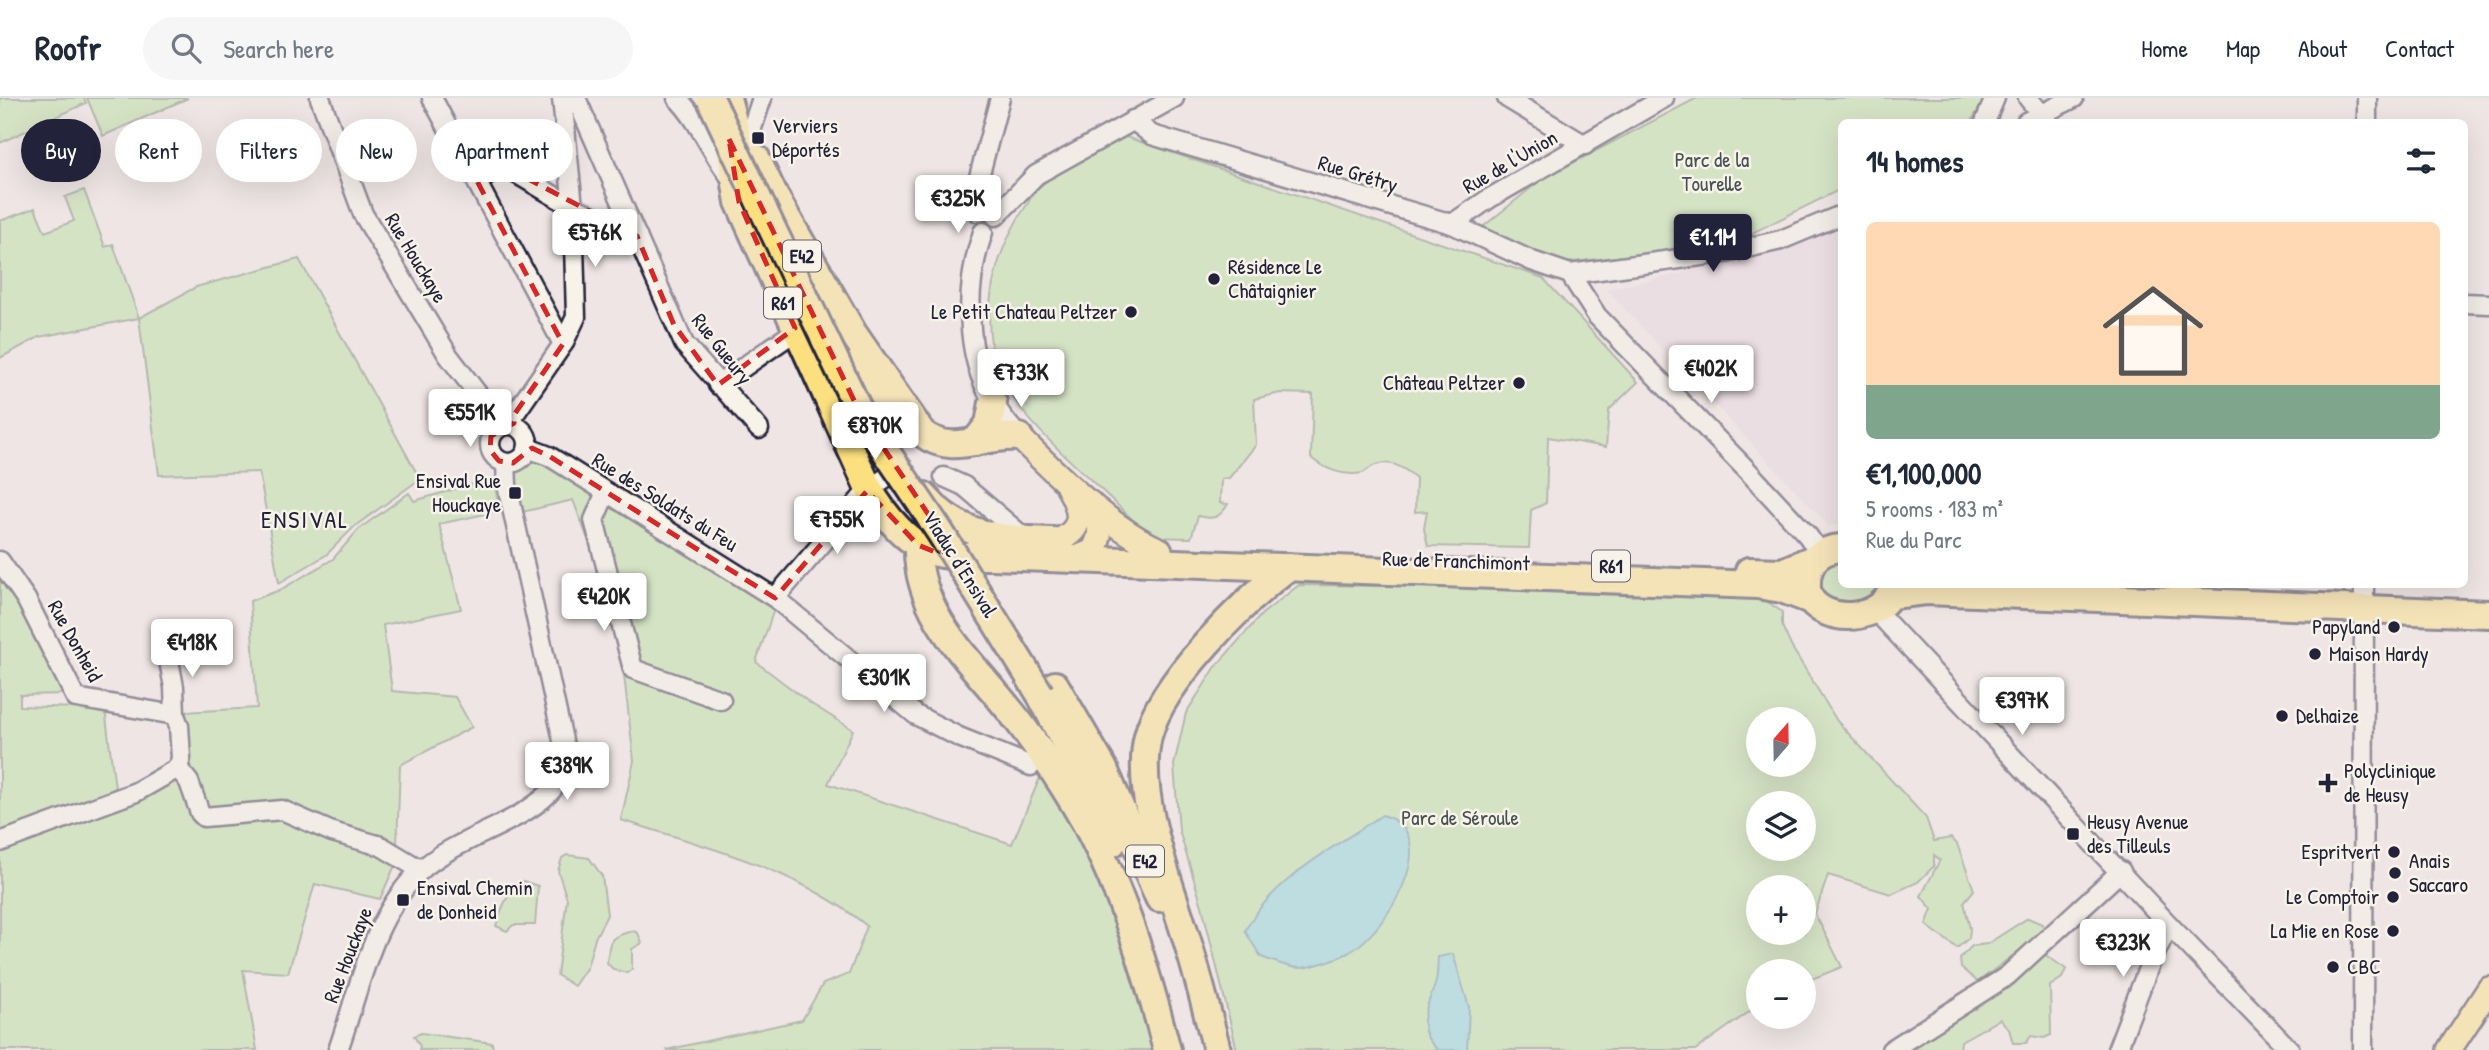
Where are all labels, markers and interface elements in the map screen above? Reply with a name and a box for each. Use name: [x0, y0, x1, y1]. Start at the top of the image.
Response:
search box: [143, 17, 633, 80]
text: Roofr: [35, 26, 101, 70]
icon: search: [167, 29, 205, 67]
text: Search here: [223, 31, 334, 66]
text: Home: [2141, 32, 2188, 64]
text: Map: [2226, 32, 2260, 64]
text: About: [2298, 32, 2347, 64]
text: Contact: [2385, 32, 2454, 64]
place label: Verviers Déportés: [772, 111, 840, 164]
chip: Buy: [21, 119, 101, 182]
chip: Rent: [115, 119, 202, 182]
chip: Filters: [216, 119, 322, 182]
chip: New: [336, 119, 417, 182]
chip: Apartment: [431, 119, 573, 182]
street label: Rue de l'Union: [1457, 123, 1563, 200]
marker: Verviers Déportés: [750, 130, 766, 146]
text: 14 homes: [1866, 141, 1964, 181]
icon: filters: [2402, 142, 2440, 180]
park label: Parc de la Tourelle: [1675, 145, 1749, 198]
street label: Rue Grétry: [1315, 148, 1402, 199]
pin: €325K: [909, 176, 1007, 235]
text: €325K: [931, 182, 985, 213]
street label: Rue Houckaye: [378, 207, 455, 308]
pin: €576K: [546, 209, 644, 269]
pin: €1.1M: [1664, 214, 1762, 274]
text: €576K: [568, 216, 622, 247]
text: €1.1M: [1690, 221, 1736, 252]
road number: E42: [783, 240, 821, 272]
place label: Résidence Le Châtaignier: [1228, 252, 1322, 305]
icon: home: [2090, 268, 2216, 394]
marker: Résidence Le Châtaignier: [1206, 271, 1222, 287]
road number: R61: [764, 288, 802, 318]
place label: Le Petit Chateau Peltzer: [931, 297, 1117, 326]
marker: Le Petit Chateau Peltzer: [1123, 304, 1139, 320]
street label: Rue Gueury: [685, 307, 760, 391]
pin: €402K: [1662, 345, 1760, 405]
pin: €733K: [972, 350, 1070, 409]
text: €402K: [1685, 352, 1737, 383]
text: €733K: [993, 356, 1049, 387]
place label: Château Peltzer: [1383, 368, 1505, 397]
marker: Château Peltzer: [1511, 375, 1527, 391]
pin: €551K: [421, 390, 519, 449]
text: €551K: [445, 396, 495, 427]
pin: €870K: [826, 402, 924, 462]
text: €870K: [848, 409, 902, 440]
street label: Rue des Soldats du Feu: [587, 445, 744, 558]
text: €1,100,000: [1866, 453, 1982, 493]
place label: Ensival Rue Houckaye: [416, 466, 501, 519]
marker: Ensival Rue Houckaye: [507, 485, 523, 501]
text: 5 rooms · 183 m²: [1866, 493, 2003, 524]
pin: €755K: [788, 496, 886, 556]
district label: ENSIVAL: [261, 503, 349, 535]
text: €755K: [810, 503, 864, 534]
street label: Viaduc d’Ensival: [916, 505, 1005, 623]
text: Rue du Parc: [1866, 524, 1961, 555]
street label: Rue de Franchimont: [1382, 543, 1531, 578]
road number: R61: [1592, 551, 1630, 582]
pin: €420K: [555, 574, 653, 633]
text: €420K: [578, 580, 630, 611]
street label: Rue Donheid: [41, 595, 110, 687]
place label: Papyland: [2312, 612, 2380, 641]
marker: Papyland: [2386, 619, 2402, 635]
pin: €418K: [143, 620, 241, 679]
text: €418K: [167, 626, 217, 657]
place label: Maison Hardy: [2329, 639, 2429, 668]
marker: Maison Hardy: [2307, 646, 2323, 662]
pin: €301K: [835, 654, 933, 714]
text: €301K: [858, 661, 910, 692]
pin: €397K: [1973, 678, 2071, 737]
text: €397K: [1995, 684, 2049, 715]
place label: Delhaize: [2296, 701, 2359, 730]
north arrow: [1746, 707, 1816, 777]
map controls: [1746, 707, 1816, 1029]
marker: Delhaize: [2274, 708, 2290, 724]
pin: €389K: [518, 742, 616, 802]
text: €389K: [541, 749, 593, 780]
place label: Polyclinique de Heusy: [2344, 756, 2436, 809]
marker: Polyclinique de Heusy: [2318, 773, 2338, 793]
button: layers: [1746, 791, 1816, 861]
park label: Parc de Séroule: [1401, 803, 1519, 832]
place label: Heusy Avenue des Tilleuls: [2087, 807, 2189, 860]
marker: Heusy Avenue des Tilleuls: [2065, 826, 2081, 842]
place label: Espritvert: [2302, 837, 2381, 866]
marker: Espritvert: [2386, 844, 2402, 860]
road number: E42: [1126, 846, 1164, 876]
place label: Anais Saccaro: [2409, 846, 2468, 899]
marker: Anais Saccaro: [2387, 865, 2403, 881]
place label: Ensival Chemin de Donheid: [417, 873, 533, 926]
button: +: [1746, 875, 1816, 945]
place label: Le Comptoir: [2286, 882, 2379, 911]
marker: Le Comptoir: [2385, 889, 2401, 905]
marker: Ensival Chemin de Donheid: [395, 892, 411, 908]
street label: Rue Houckaye: [316, 903, 379, 1007]
place label: La Mie en Rose: [2271, 916, 2379, 945]
pin: €323K: [2074, 920, 2172, 979]
marker: La Mie en Rose: [2385, 923, 2401, 939]
text: €323K: [2096, 926, 2150, 957]
place label: CBC: [2347, 952, 2381, 981]
button: −: [1746, 959, 1816, 1029]
marker: CBC: [2325, 959, 2341, 975]

